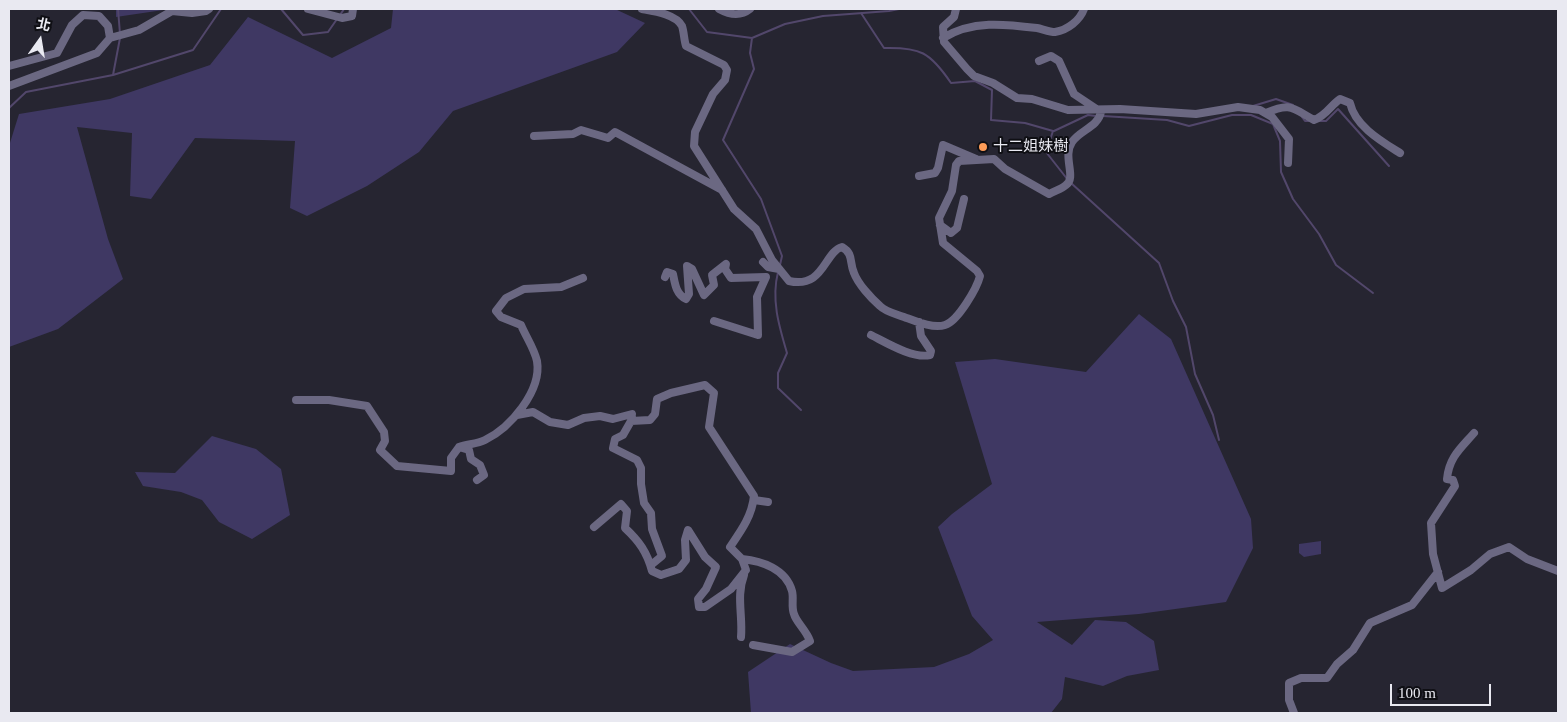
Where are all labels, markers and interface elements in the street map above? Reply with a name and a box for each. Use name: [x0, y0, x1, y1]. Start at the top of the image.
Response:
north arrow: [15, 15, 65, 65]
text: 北: [35, 16, 52, 34]
place label: 十二姐妹樹: [993, 138, 1068, 156]
marker: 十二姐妹樹: [977, 141, 989, 153]
scale bar: [1392, 674, 1493, 706]
text: 100 m: [1398, 685, 1436, 701]

